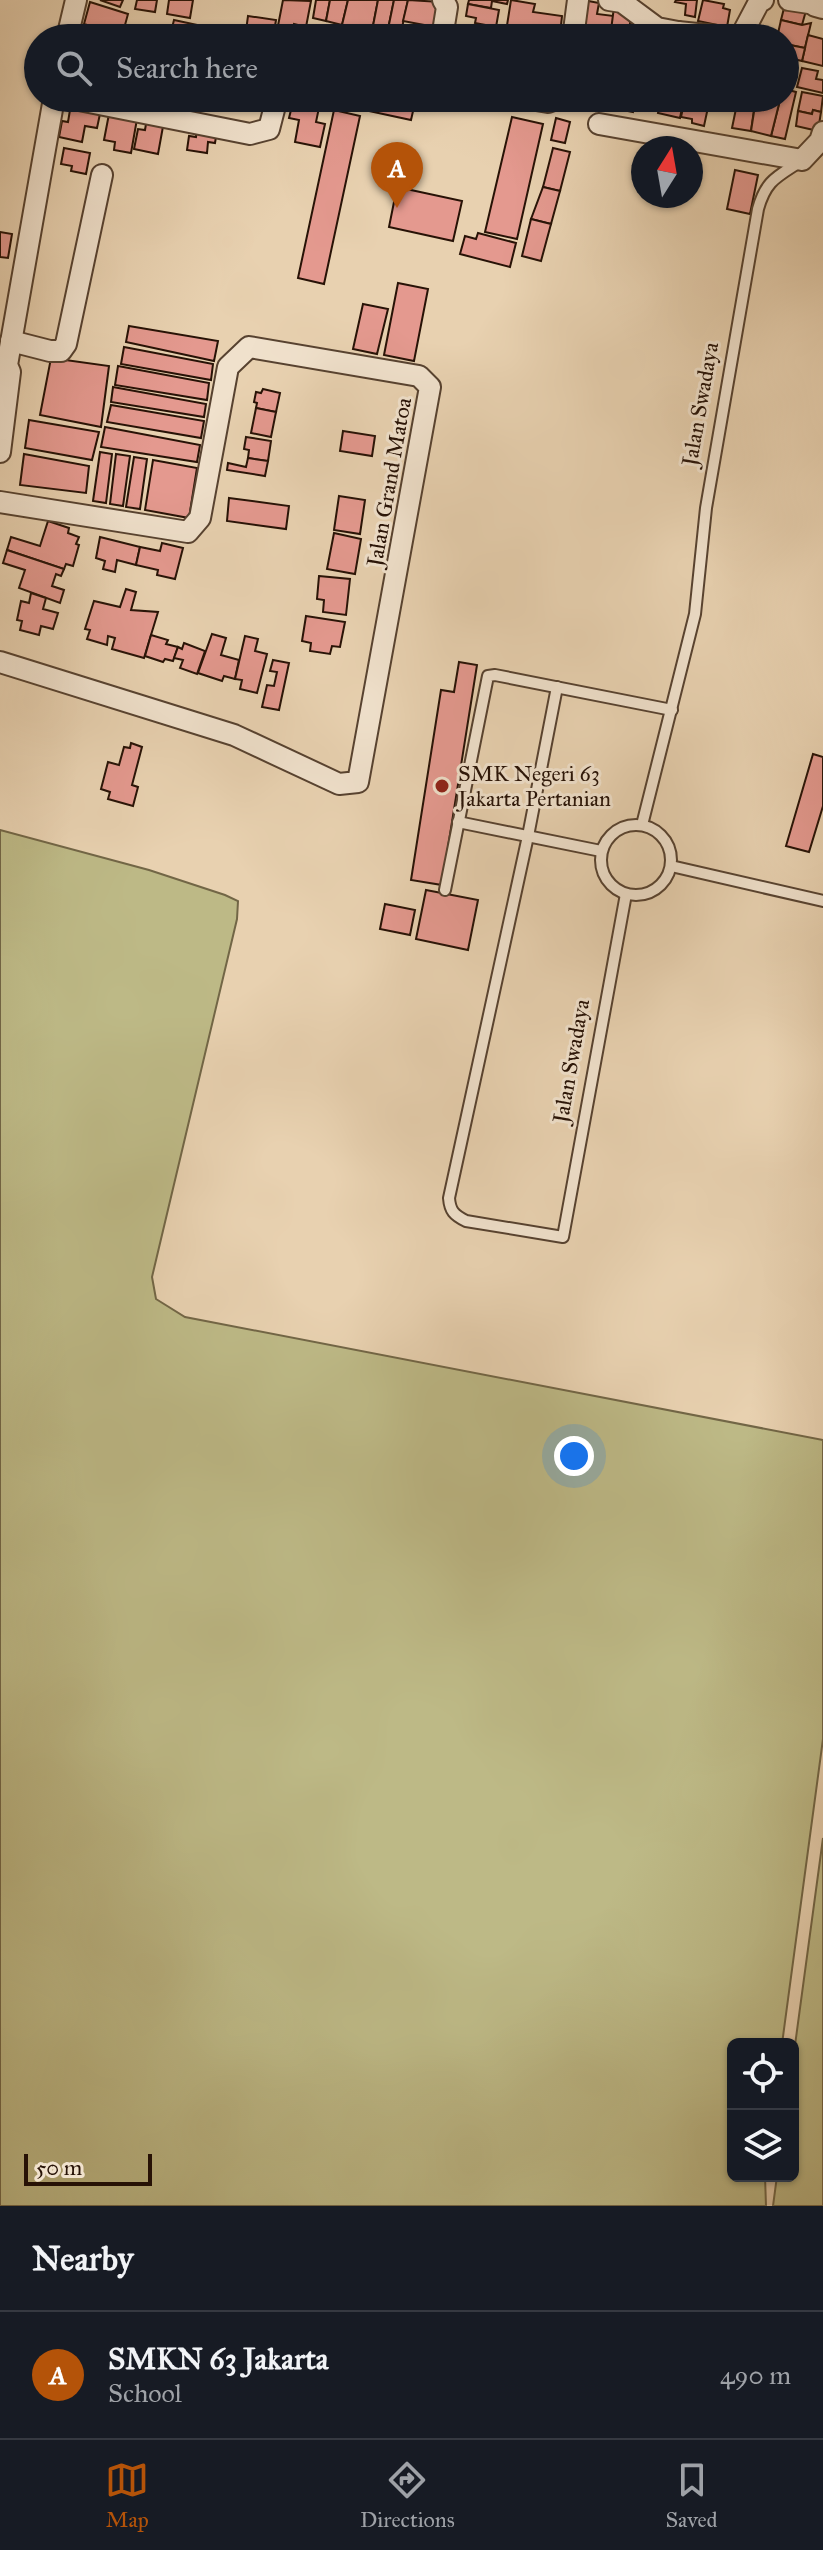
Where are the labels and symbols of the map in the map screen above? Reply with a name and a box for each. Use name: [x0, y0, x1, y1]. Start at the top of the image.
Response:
north arrow: [631, 136, 703, 208]
pin: A: [371, 142, 423, 208]
street label: Jalan Swadaya: [675, 339, 724, 470]
street label: Jalan Grand Matoa: [360, 395, 417, 571]
place label: SMK Negeri 63 Jakarta Pertanian: [456, 760, 611, 812]
marker: SMK Negeri 63 Jakarta Pertanian: [433, 777, 451, 795]
street label: Jalan Swadaya: [546, 996, 595, 1127]
your location: [554, 1436, 594, 1476]
scale bar: [24, 2150, 152, 2186]

